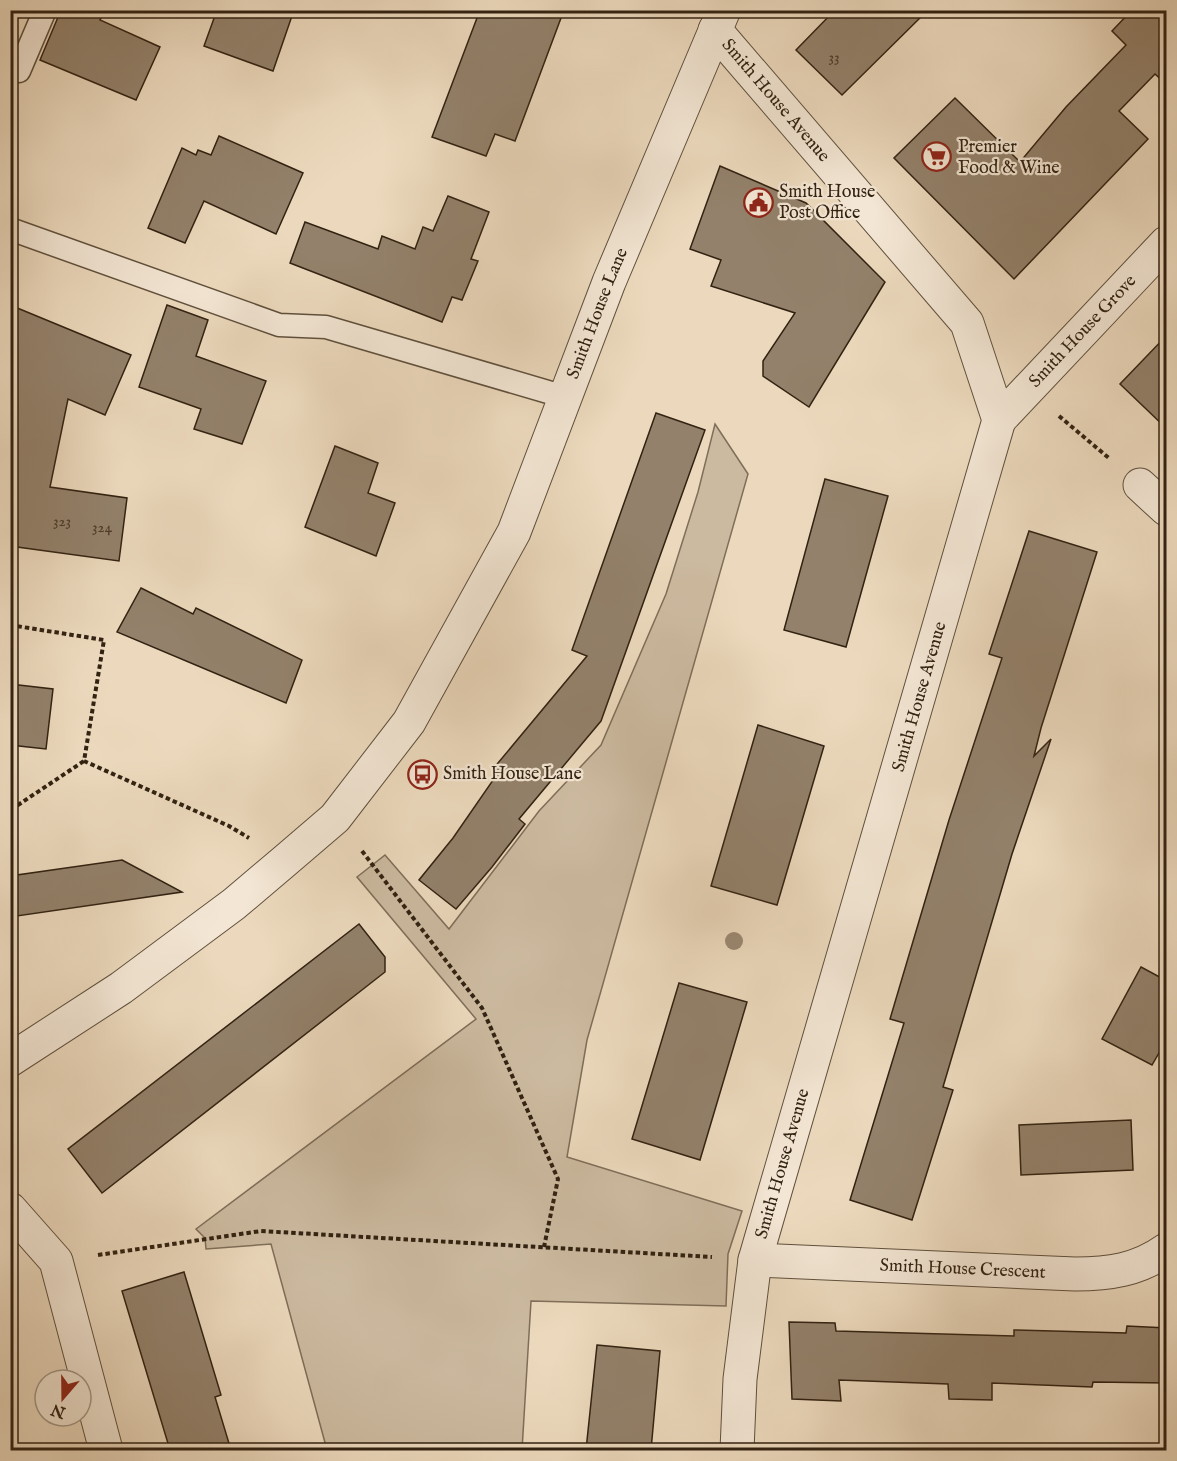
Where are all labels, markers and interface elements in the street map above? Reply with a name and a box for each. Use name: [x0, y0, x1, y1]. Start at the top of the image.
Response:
street label: Smith House Avenue: [716, 34, 835, 167]
house number: 33: [828, 48, 840, 67]
place label: Premier Food & Wine: [958, 136, 1060, 180]
supermarket icon: Premier Food & Wine: [921, 141, 953, 173]
place label: Smith House Post Office: [779, 181, 875, 225]
public building icon: Smith House Post Office: [742, 186, 774, 218]
street label: Smith House Lane: [562, 244, 634, 382]
street label: Smith House Grove: [1024, 270, 1142, 393]
house number: 323: [53, 512, 71, 531]
house number: 324: [92, 518, 113, 537]
street label: Smith House Avenue: [888, 619, 952, 775]
bus stop icon: Smith House Lane: [406, 758, 438, 790]
place label: Smith House Lane: [443, 763, 582, 786]
street label: Smith House Avenue: [751, 1086, 815, 1242]
street label: Smith House Crescent: [879, 1254, 1046, 1284]
north arrow: [33, 1368, 93, 1428]
text: N: [48, 1398, 69, 1422]

